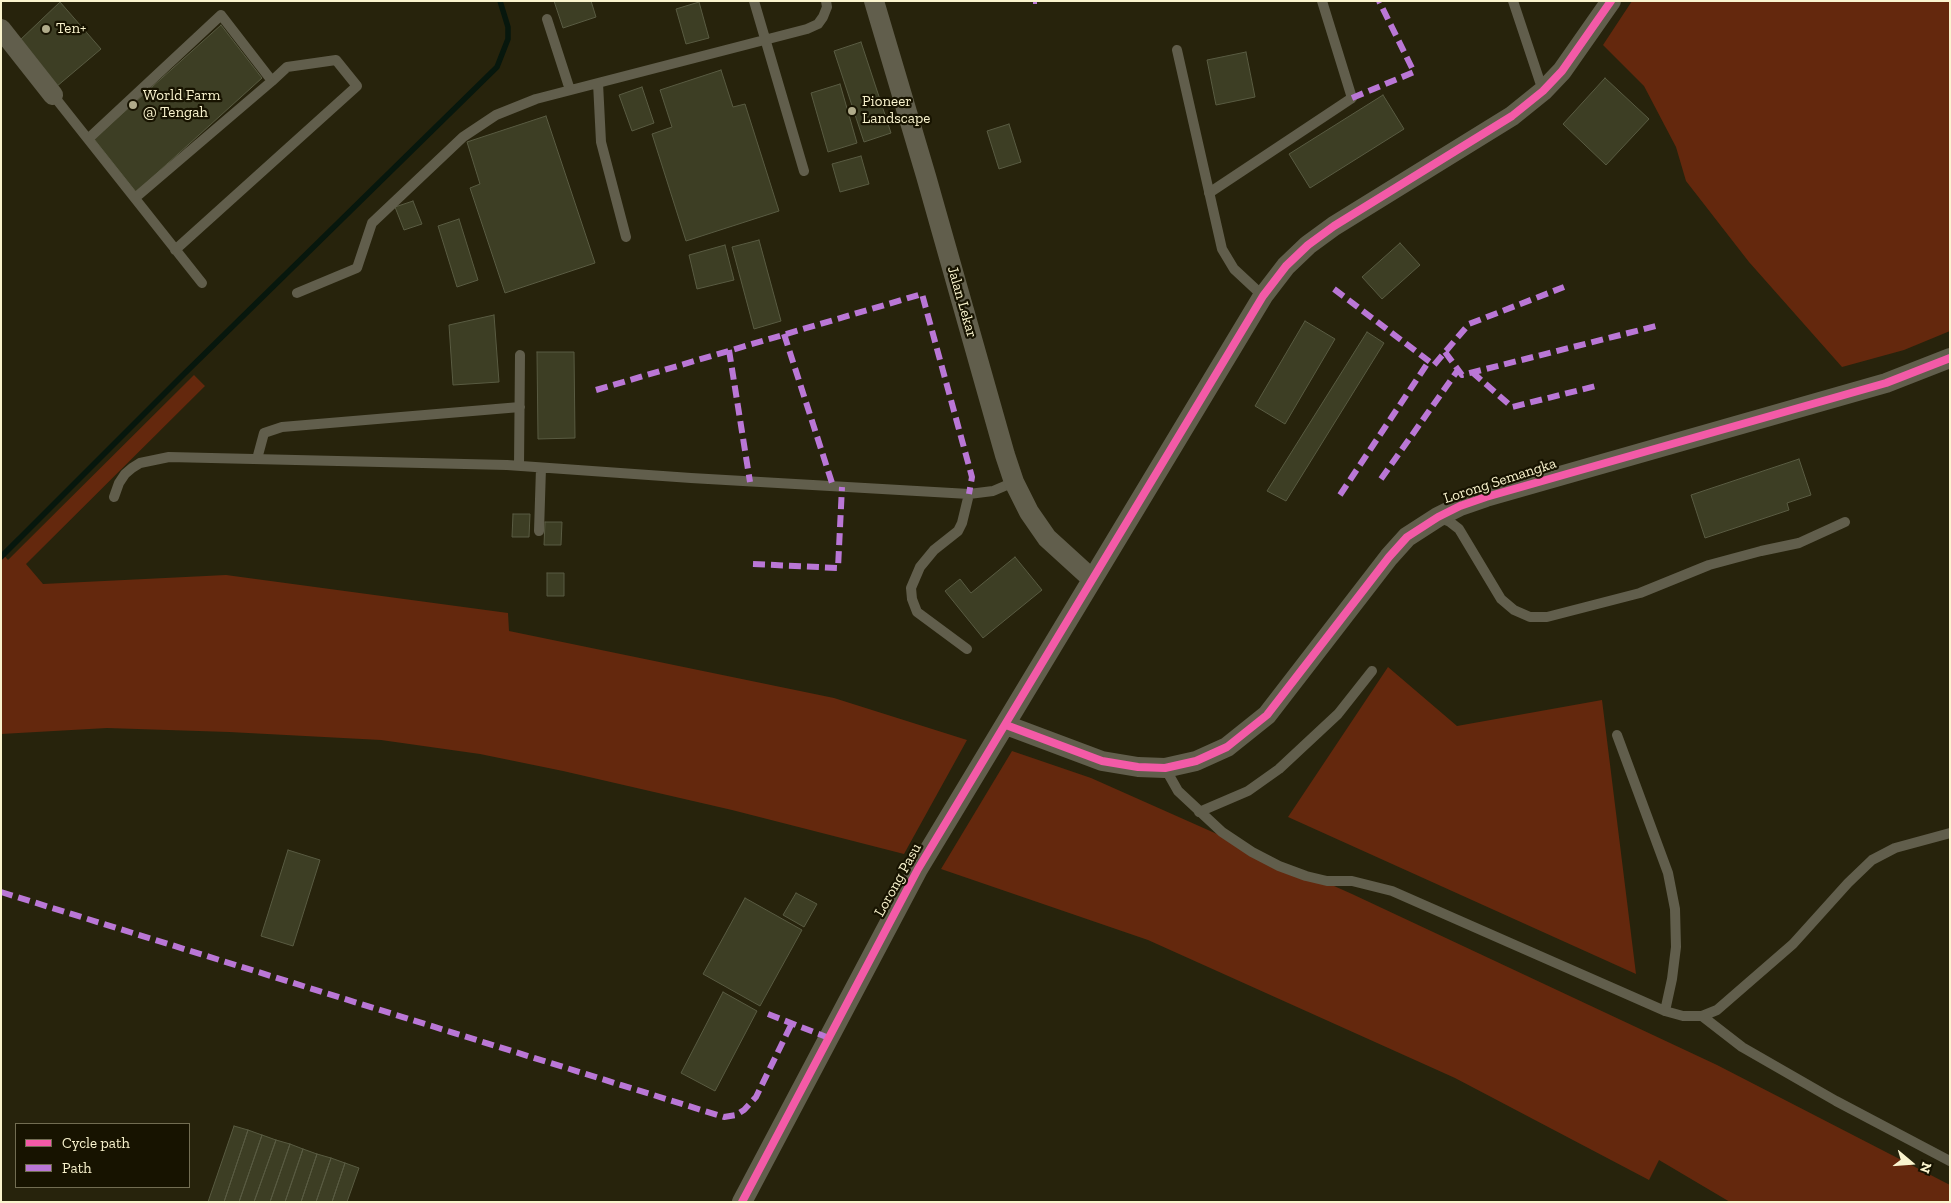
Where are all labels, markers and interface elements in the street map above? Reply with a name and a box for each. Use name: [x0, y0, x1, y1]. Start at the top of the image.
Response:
place label: Ten+: [56, 20, 86, 38]
marker: Ten+: [40, 23, 52, 35]
place label: World Farm @ Tengah: [143, 87, 221, 122]
place label: Pioneer Landscape: [862, 93, 930, 128]
marker: World Farm @ Tengah: [127, 99, 139, 111]
marker: Pioneer Landscape: [846, 105, 858, 117]
street label: Jalan Lekar: [943, 264, 981, 340]
street label: Lorong Semangka: [1441, 454, 1559, 508]
street label: Lorong Pasu: [871, 840, 925, 920]
legend: [15, 1123, 190, 1188]
text: Cycle path: [62, 1134, 130, 1152]
north arrow: [1886, 1138, 1936, 1188]
text: Path: [62, 1159, 92, 1177]
text: N: [1916, 1160, 1935, 1175]

